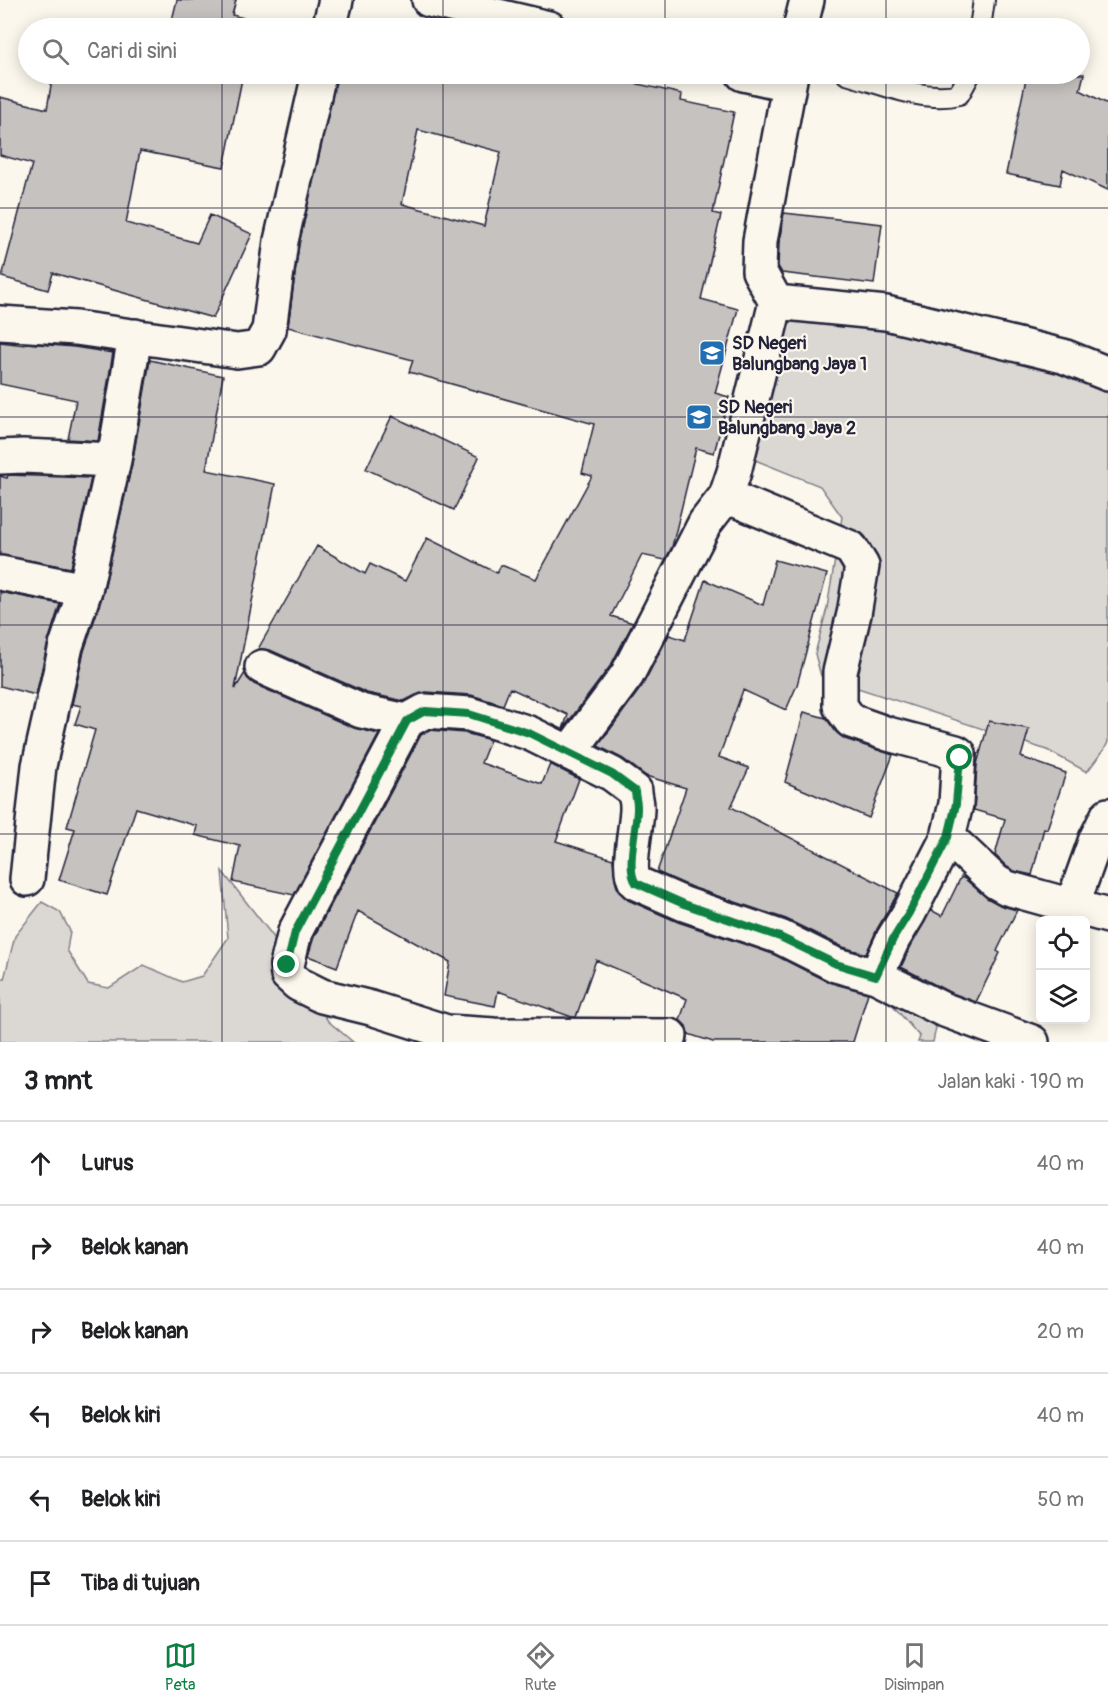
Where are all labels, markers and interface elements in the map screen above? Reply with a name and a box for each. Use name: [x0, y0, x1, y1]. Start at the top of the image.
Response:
search box: [18, 18, 1090, 84]
icon: search: [39, 35, 72, 68]
text: Cari di sini: [87, 37, 177, 65]
place label: SD Negeri Balungbang Jaya 1: [732, 332, 867, 376]
school or university icon: SD Negeri Balungbang Jaya 1: [697, 338, 727, 368]
place label: SD Negeri Balungbang Jaya 2: [718, 396, 856, 440]
school or university icon: SD Negeri Balungbang Jaya 2: [684, 402, 714, 432]
route start: [946, 744, 972, 770]
map controls: [1036, 916, 1090, 1024]
button: locate: [1036, 916, 1090, 970]
route end: [273, 951, 299, 977]
button: layers: [1036, 970, 1090, 1024]
text: 3 mnt: [24, 1065, 92, 1097]
text: Jalan kaki · 190 m: [937, 1069, 1084, 1094]
icon: ahead: [24, 1147, 57, 1180]
text: Lurus: [81, 1149, 133, 1177]
text: 40 m: [1037, 1151, 1084, 1176]
icon: right: [24, 1231, 57, 1264]
text: Belok kanan: [81, 1233, 189, 1261]
text: 40 m: [1037, 1235, 1084, 1260]
icon: right: [24, 1315, 57, 1348]
text: Belok kanan: [81, 1317, 189, 1345]
text: 20 m: [1037, 1319, 1084, 1344]
icon: left: [24, 1399, 57, 1432]
text: Belok kiri: [81, 1401, 160, 1429]
text: 40 m: [1037, 1403, 1084, 1428]
icon: left: [24, 1483, 57, 1516]
text: Belok kiri: [81, 1485, 160, 1513]
text: 50 m: [1037, 1487, 1084, 1512]
icon: arrive: [24, 1567, 57, 1600]
text: Tiba di tujuan: [81, 1569, 200, 1597]
tab: Peta: [164, 1639, 197, 1695]
tab: Rute: [524, 1639, 557, 1695]
tab: Disimpan: [884, 1639, 944, 1695]

